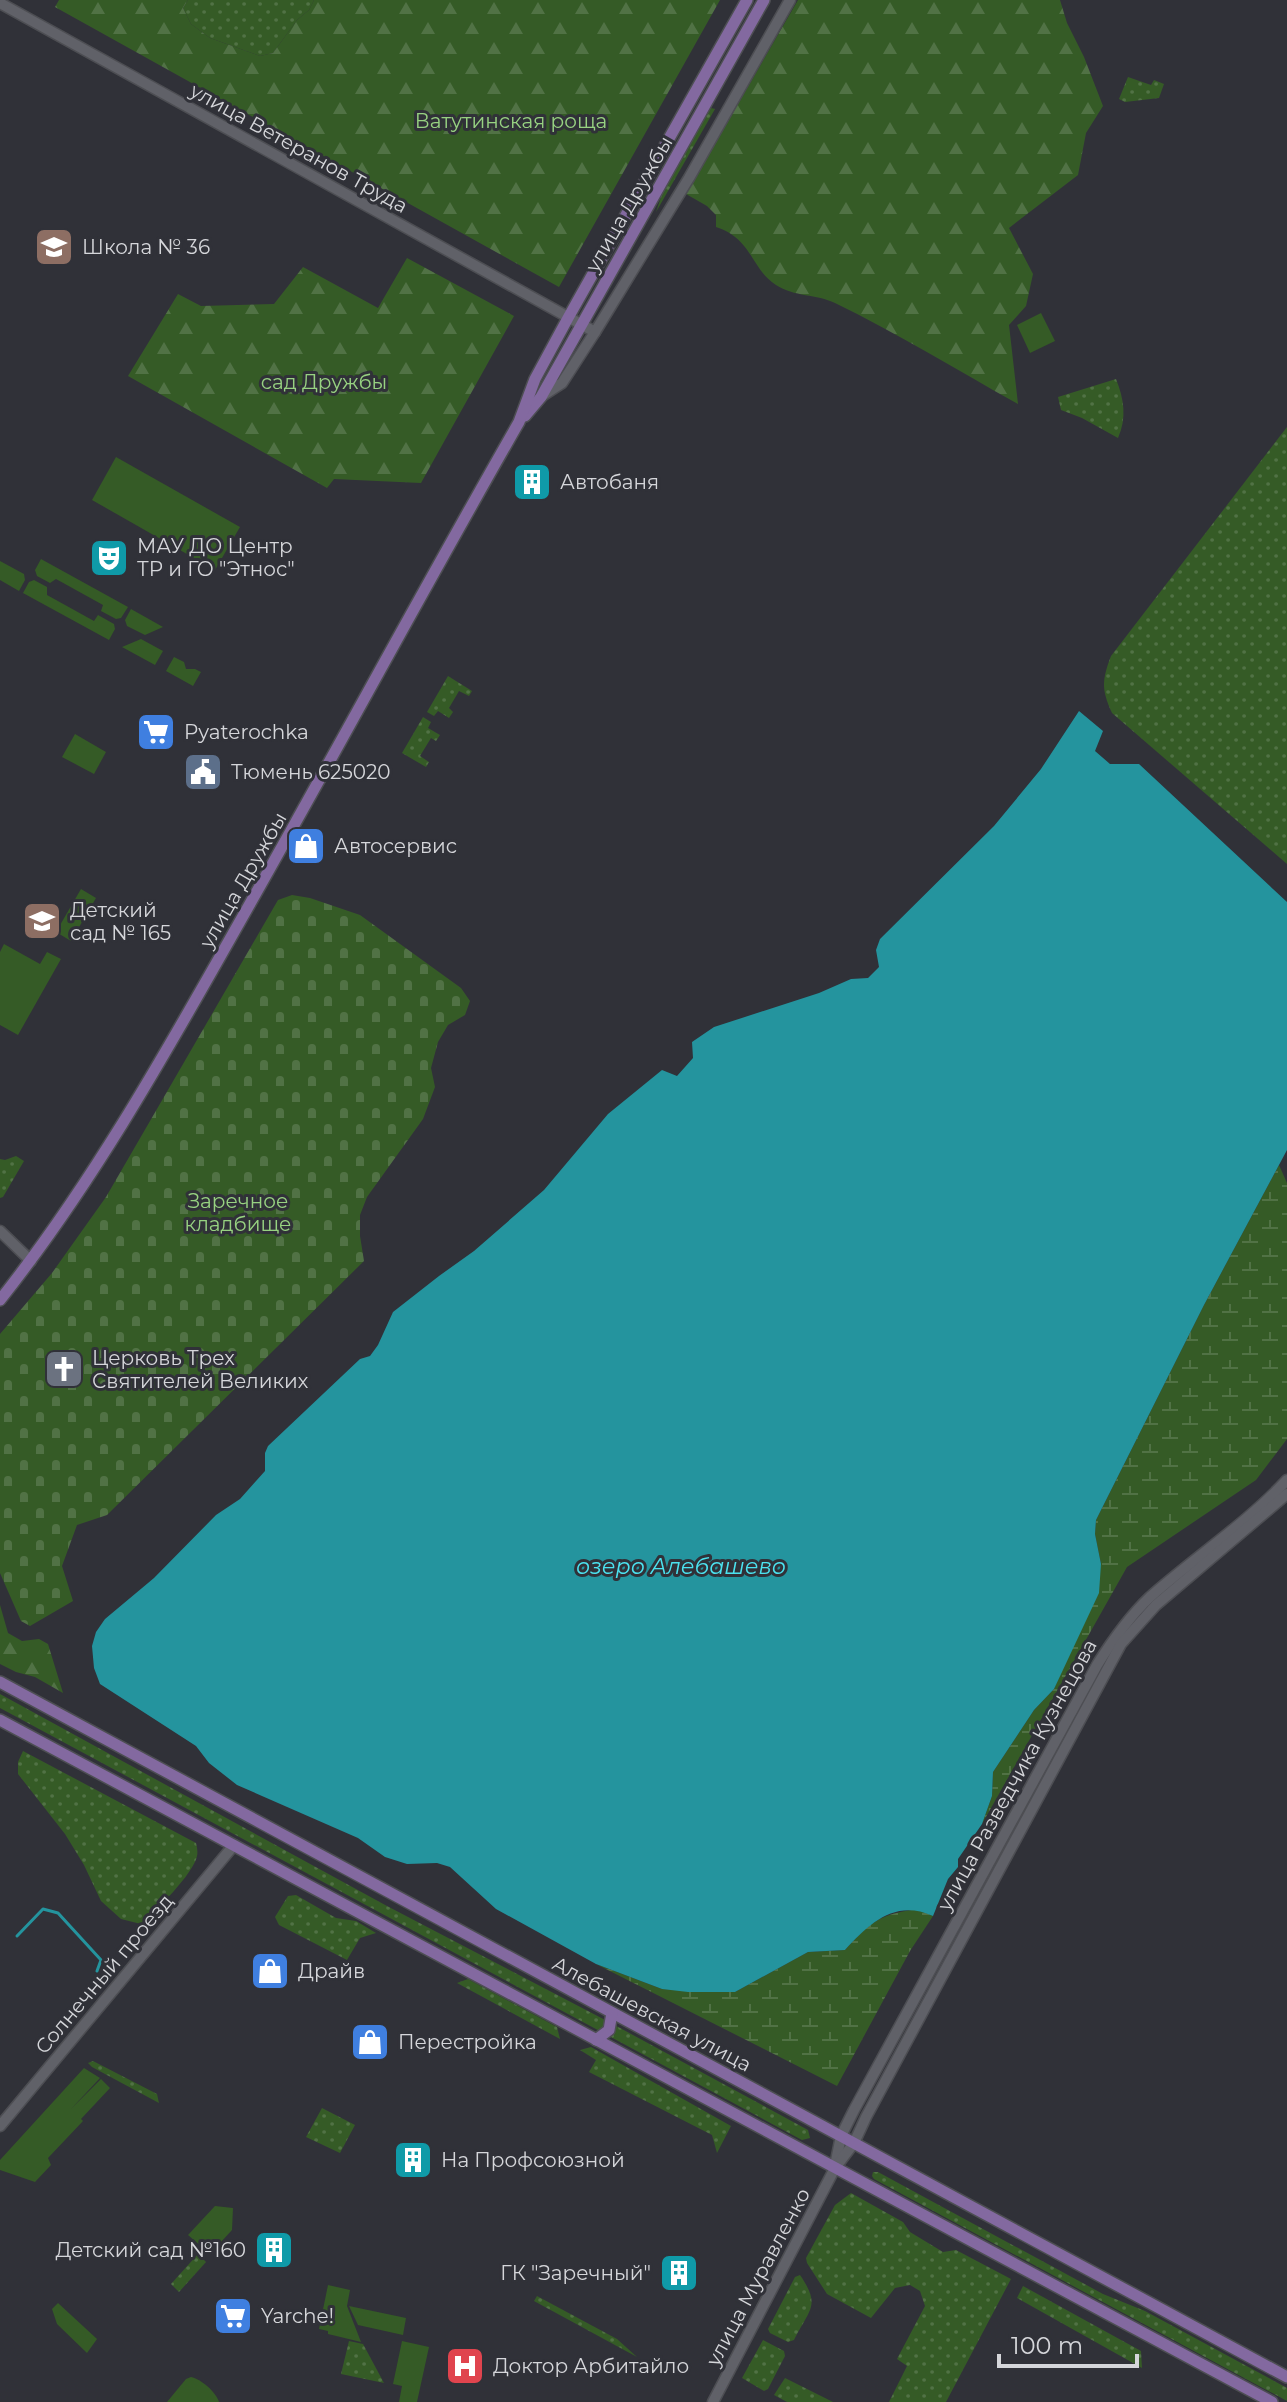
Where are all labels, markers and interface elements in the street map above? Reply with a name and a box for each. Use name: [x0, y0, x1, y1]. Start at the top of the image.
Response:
street label: улица Ветеранов Труда: [185, 78, 412, 218]
park label: Ватутинская роща: [415, 109, 607, 133]
street label: улица Дружбы: [580, 132, 678, 277]
school or university icon: Школа № 36: [33, 226, 75, 268]
place label: Школа № 36: [82, 235, 210, 259]
park label: сад Дружбы: [261, 370, 387, 394]
building icon: Автобаня: [511, 461, 553, 503]
place label: Автобаня: [560, 470, 659, 494]
place label: МАУ ДО Центр ТР и ГО "Этнос": [137, 534, 295, 581]
theatre icon: МАУ ДО Центр ТР и ГО "Этнос": [88, 537, 130, 579]
supermarket icon: Pyaterochka: [135, 711, 177, 753]
place label: Pyaterochka: [184, 720, 309, 744]
public building icon: Тюмень 625020: [182, 751, 224, 793]
place label: Тюмень 625020: [231, 760, 391, 784]
street label: улица Дружбы: [194, 808, 292, 953]
shop icon: Автосервис: [285, 825, 327, 867]
place label: Автосервис: [334, 834, 457, 858]
place label: Детский сад № 165: [70, 898, 171, 945]
school or university icon: Детский сад № 165: [21, 900, 63, 942]
park label: Заречное кладбище: [185, 1189, 291, 1236]
place label: Церковь Трех Святителей Великих: [92, 1346, 309, 1393]
church icon: Церковь Трех Святителей Великих: [43, 1348, 85, 1390]
water label: озеро Алебашево: [576, 1553, 786, 1580]
street label: улица Разведчика Кузнецова: [932, 1635, 1102, 1916]
street label: Солнечный проезд: [30, 1889, 178, 2059]
shop icon: Драйв: [249, 1950, 291, 1992]
street label: Алебашевская улица: [548, 1951, 756, 2077]
place label: Драйв: [298, 1959, 365, 1983]
shop icon: Перестройка: [349, 2021, 391, 2063]
place label: Перестройка: [398, 2030, 537, 2054]
building icon: На Профсоюзной: [392, 2139, 434, 2181]
place label: На Профсоюзной: [441, 2148, 625, 2172]
street label: улица Муравленко: [700, 2184, 815, 2371]
building icon: Детский сад №160: [253, 2229, 295, 2271]
place label: Детский сад №160: [56, 2238, 246, 2262]
building icon: ГК "Заречный": [658, 2252, 700, 2294]
place label: ГК "Заречный": [500, 2261, 651, 2285]
supermarket icon: Yarche!: [212, 2295, 254, 2337]
place label: Yarche!: [261, 2304, 334, 2328]
scale bar: [999, 2318, 1137, 2368]
text: 100 m: [1011, 2331, 1083, 2360]
hospital icon: Доктор Арбитайло: [444, 2345, 486, 2387]
place label: Доктор Арбитайло: [493, 2354, 689, 2378]

